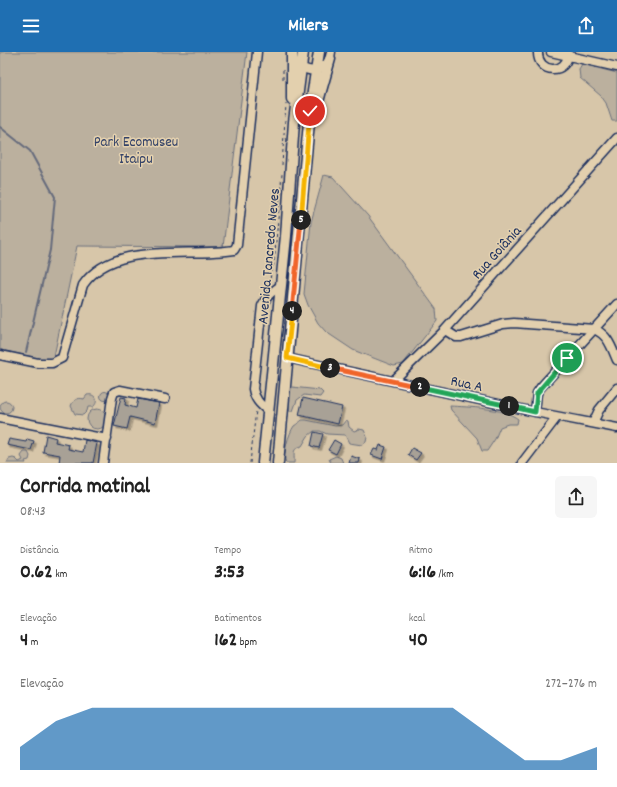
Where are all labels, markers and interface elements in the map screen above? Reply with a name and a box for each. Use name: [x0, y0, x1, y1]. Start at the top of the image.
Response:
text: Milers: [288, 14, 329, 39]
icon: menu: [20, 15, 42, 37]
icon: share: [575, 15, 597, 37]
pin: [293, 94, 327, 128]
icon: check: [299, 100, 321, 122]
park label: Park Ecomuseu Itaipu: [94, 132, 178, 171]
street label: Avenida Tancredo Neves: [253, 187, 287, 325]
pin: 5: [291, 210, 311, 230]
text: 5: [298, 212, 304, 228]
street label: Rua Goiânia: [467, 221, 528, 285]
pin: 4: [282, 301, 302, 321]
text: 4: [290, 303, 294, 319]
pin: [550, 341, 584, 375]
icon: arrive: [556, 347, 578, 369]
pin: 3: [320, 358, 340, 378]
text: 3: [328, 360, 332, 376]
street label: Rua A: [448, 371, 485, 399]
pin: 2: [410, 377, 430, 397]
text: 2: [418, 379, 422, 395]
pin: 1: [499, 396, 519, 416]
text: 1: [508, 398, 510, 414]
text: Corrida matinal: [20, 472, 150, 503]
button: share: [555, 476, 597, 518]
text: 08:43: [20, 503, 46, 522]
text: Distância: [20, 543, 59, 559]
text: Tempo: [214, 543, 241, 559]
text: Ritmo: [409, 543, 433, 559]
text: 0.62: [20, 559, 53, 587]
text: 3:53: [214, 559, 245, 587]
text: 6:16: [409, 559, 436, 587]
text: km: [53, 567, 67, 583]
text: /km: [436, 567, 454, 583]
text: Elevação: [20, 611, 57, 627]
text: Batimentos: [214, 611, 262, 627]
text: kcal: [409, 611, 425, 627]
text: 4: [20, 627, 28, 655]
text: 162: [214, 627, 237, 655]
text: 40: [409, 627, 428, 655]
text: m: [28, 635, 38, 651]
text: bpm: [237, 635, 257, 651]
text: Elevação: [20, 675, 64, 694]
text: 272–276 m: [545, 675, 597, 694]

